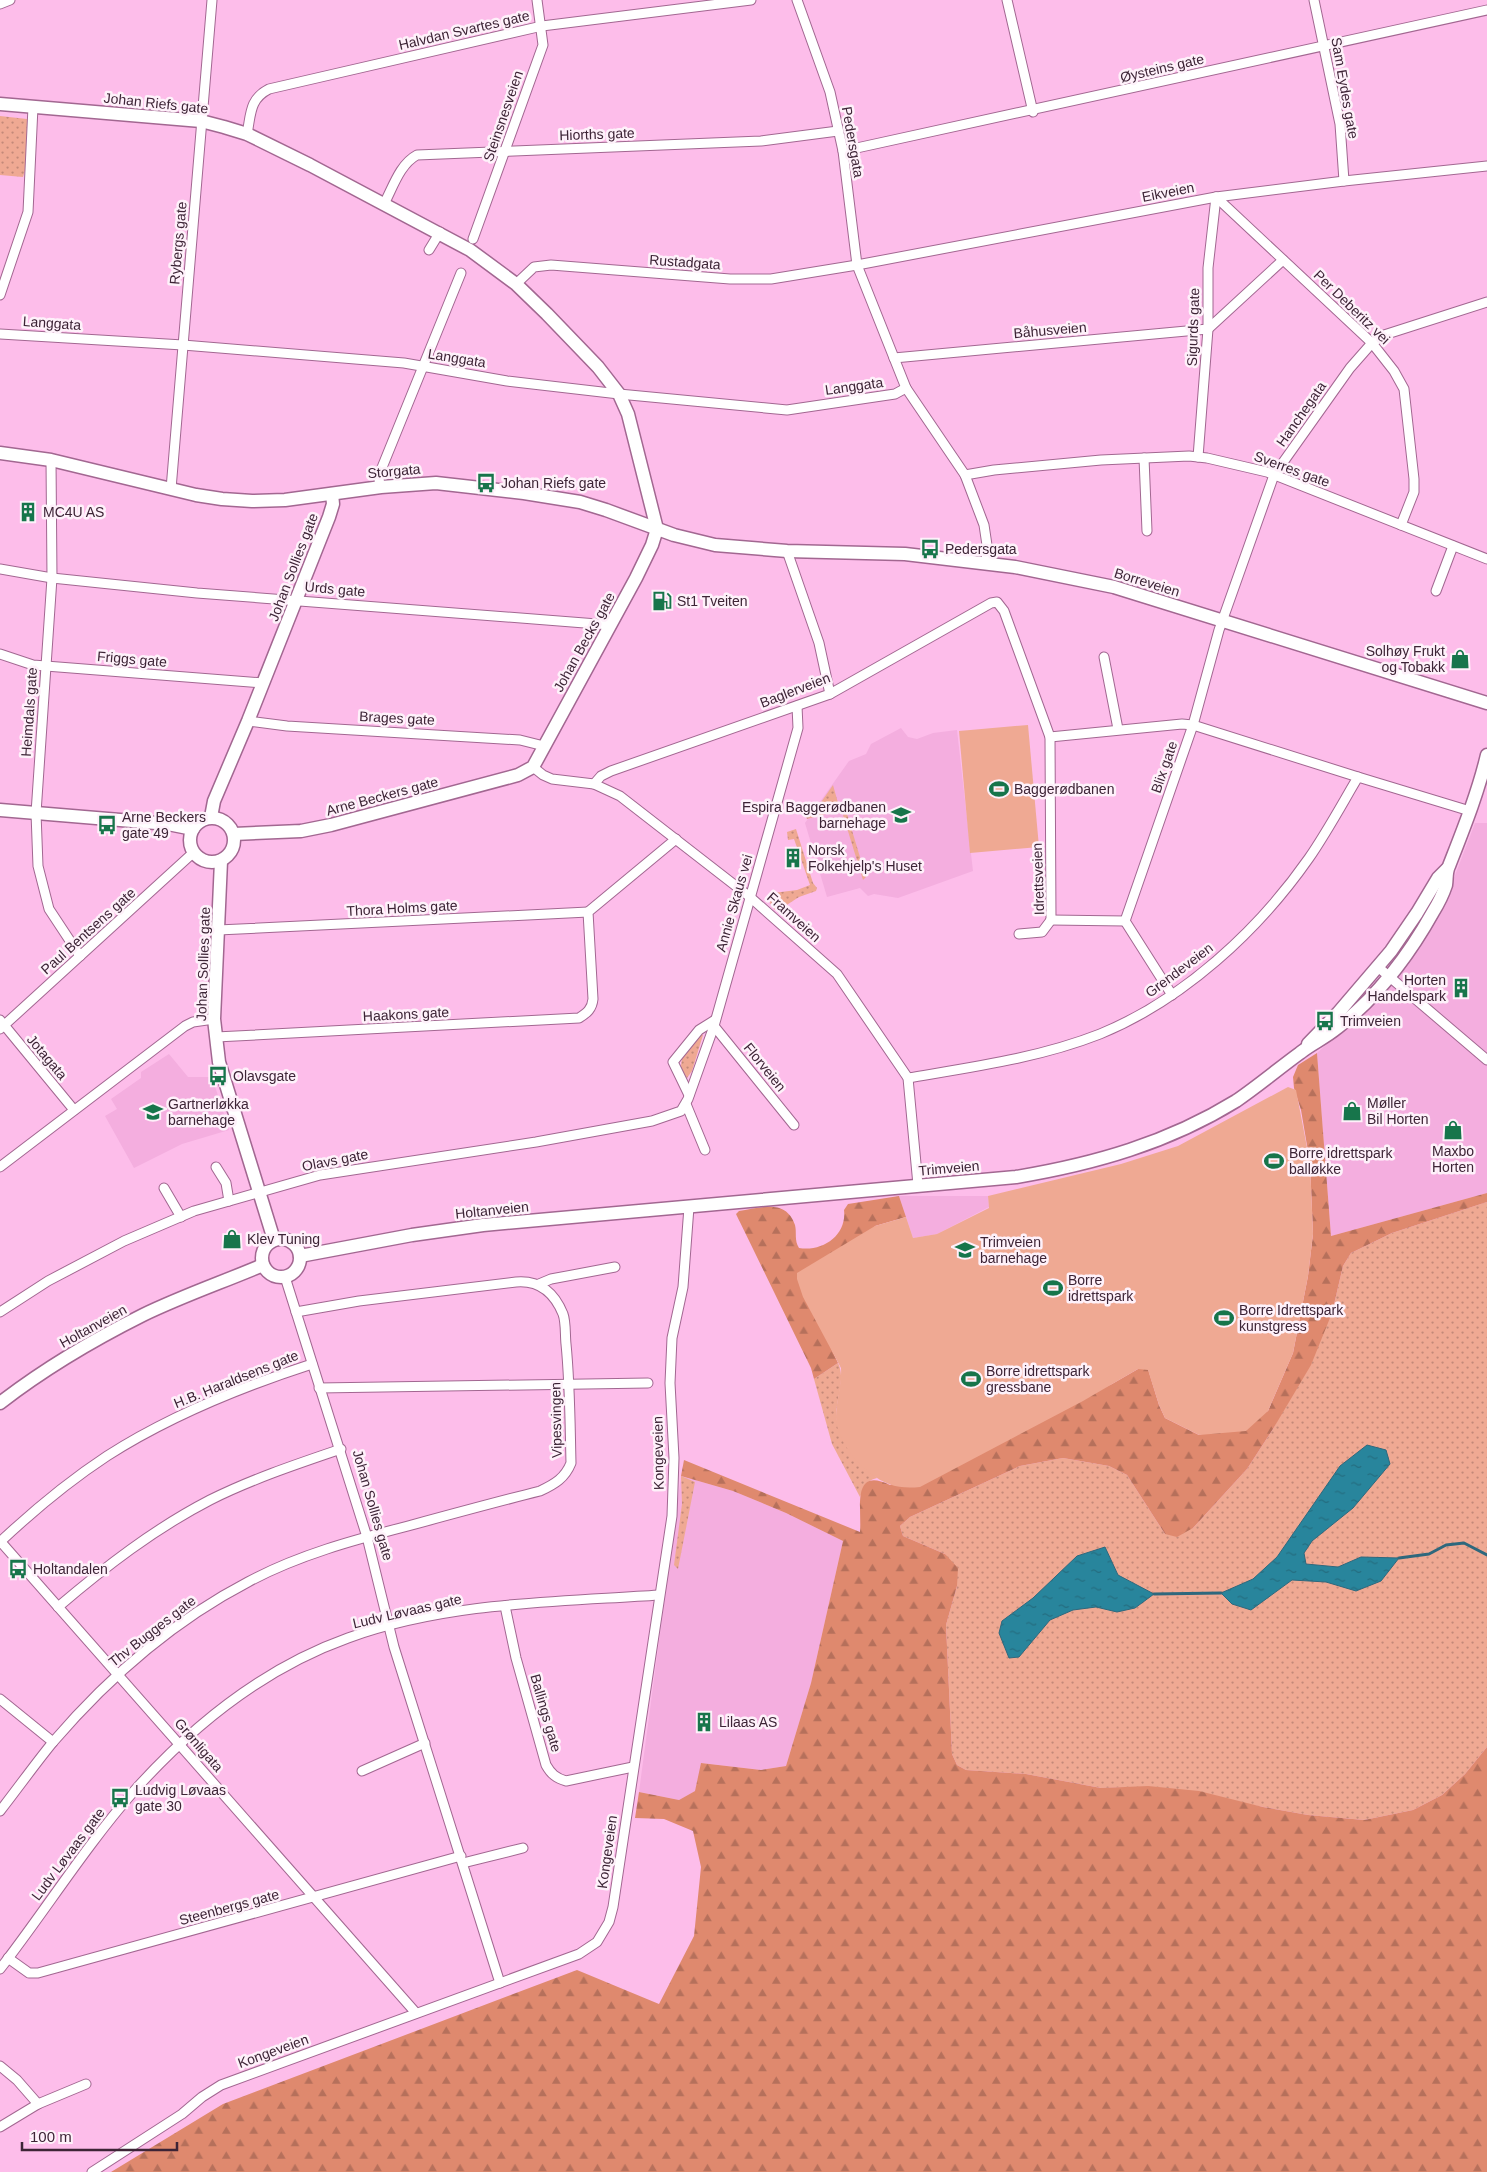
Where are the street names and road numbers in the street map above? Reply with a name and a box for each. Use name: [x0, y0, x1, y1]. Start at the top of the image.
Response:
street label: Halvdan Svartes gate: [397, 7, 531, 53]
street label: Sam Eydes gate: [1328, 36, 1362, 140]
street label: Øysteins gate: [1118, 51, 1206, 85]
street label: Steinsnesveien: [480, 69, 526, 163]
street label: Johan Riefs gate: [103, 90, 209, 116]
street label: Pedersgata: [839, 105, 867, 179]
street label: Hiorths gate: [559, 125, 635, 143]
street label: Eikveien: [1140, 179, 1196, 205]
street label: Rybergs gate: [166, 201, 190, 285]
street label: Rustadgata: [649, 252, 721, 272]
street label: Per Deberitz vei: [1311, 267, 1393, 347]
street label: Sigurds gate: [1184, 287, 1202, 367]
street label: Langgata: [22, 313, 82, 333]
street label: Båhusveien: [1013, 319, 1087, 341]
street label: Langgata: [427, 346, 487, 371]
street label: Langgata: [824, 374, 884, 398]
street label: Hanchegata: [1273, 378, 1329, 450]
street label: Sverres gate: [1252, 448, 1332, 490]
street label: Storgata: [367, 461, 421, 481]
street label: Johan Sollies gate: [265, 511, 321, 623]
street label: Borreveien: [1112, 564, 1182, 600]
street label: Urds gate: [304, 578, 366, 600]
street label: Johan Becks gate: [550, 589, 618, 695]
street label: Friggs gate: [96, 648, 168, 670]
street label: Heimdals gate: [18, 667, 40, 757]
street label: Baglerveien: [758, 669, 832, 711]
street label: Brages gate: [359, 708, 435, 728]
street label: Blix gate: [1148, 739, 1180, 795]
street label: Arne Beckers gate: [324, 773, 440, 819]
street label: Idrettsveien: [1029, 843, 1047, 915]
street label: Annie Skaus vei: [712, 853, 756, 953]
street label: Paul Bentsens gate: [38, 884, 139, 978]
street label: Framveien: [764, 889, 824, 945]
street label: Thora Holms gate: [346, 897, 458, 919]
street label: Johan Sollies gate: [193, 906, 213, 1021]
street label: Grendeveien: [1142, 939, 1216, 1001]
street label: Haakons gate: [362, 1004, 450, 1024]
street label: Jotagata: [24, 1031, 71, 1083]
street label: Florveien: [741, 1040, 789, 1094]
street label: Olavs gate: [301, 1146, 370, 1174]
street label: Trimveien: [918, 1157, 980, 1179]
street label: Holtanveien: [454, 1198, 530, 1222]
street label: Holtanveien: [57, 1301, 129, 1351]
street label: H.B. Haraldsens gate: [171, 1347, 301, 1411]
street label: Vipesvingen: [547, 1382, 565, 1458]
street label: Kongeveien: [649, 1416, 667, 1490]
street label: Johan Sollies gate: [350, 1448, 397, 1562]
street label: Ludv Løvaas gate: [351, 1591, 463, 1631]
street label: Thv Bugges gate: [105, 1592, 199, 1670]
street label: Ballings gate: [527, 1672, 565, 1754]
street label: Grønligata: [172, 1715, 227, 1775]
street label: Ludv Løvaas gate: [28, 1805, 108, 1903]
street label: Kongeveien: [594, 1814, 620, 1890]
street label: Steenbergs gate: [177, 1886, 281, 1928]
street label: Kongeveien: [236, 2031, 310, 2071]

